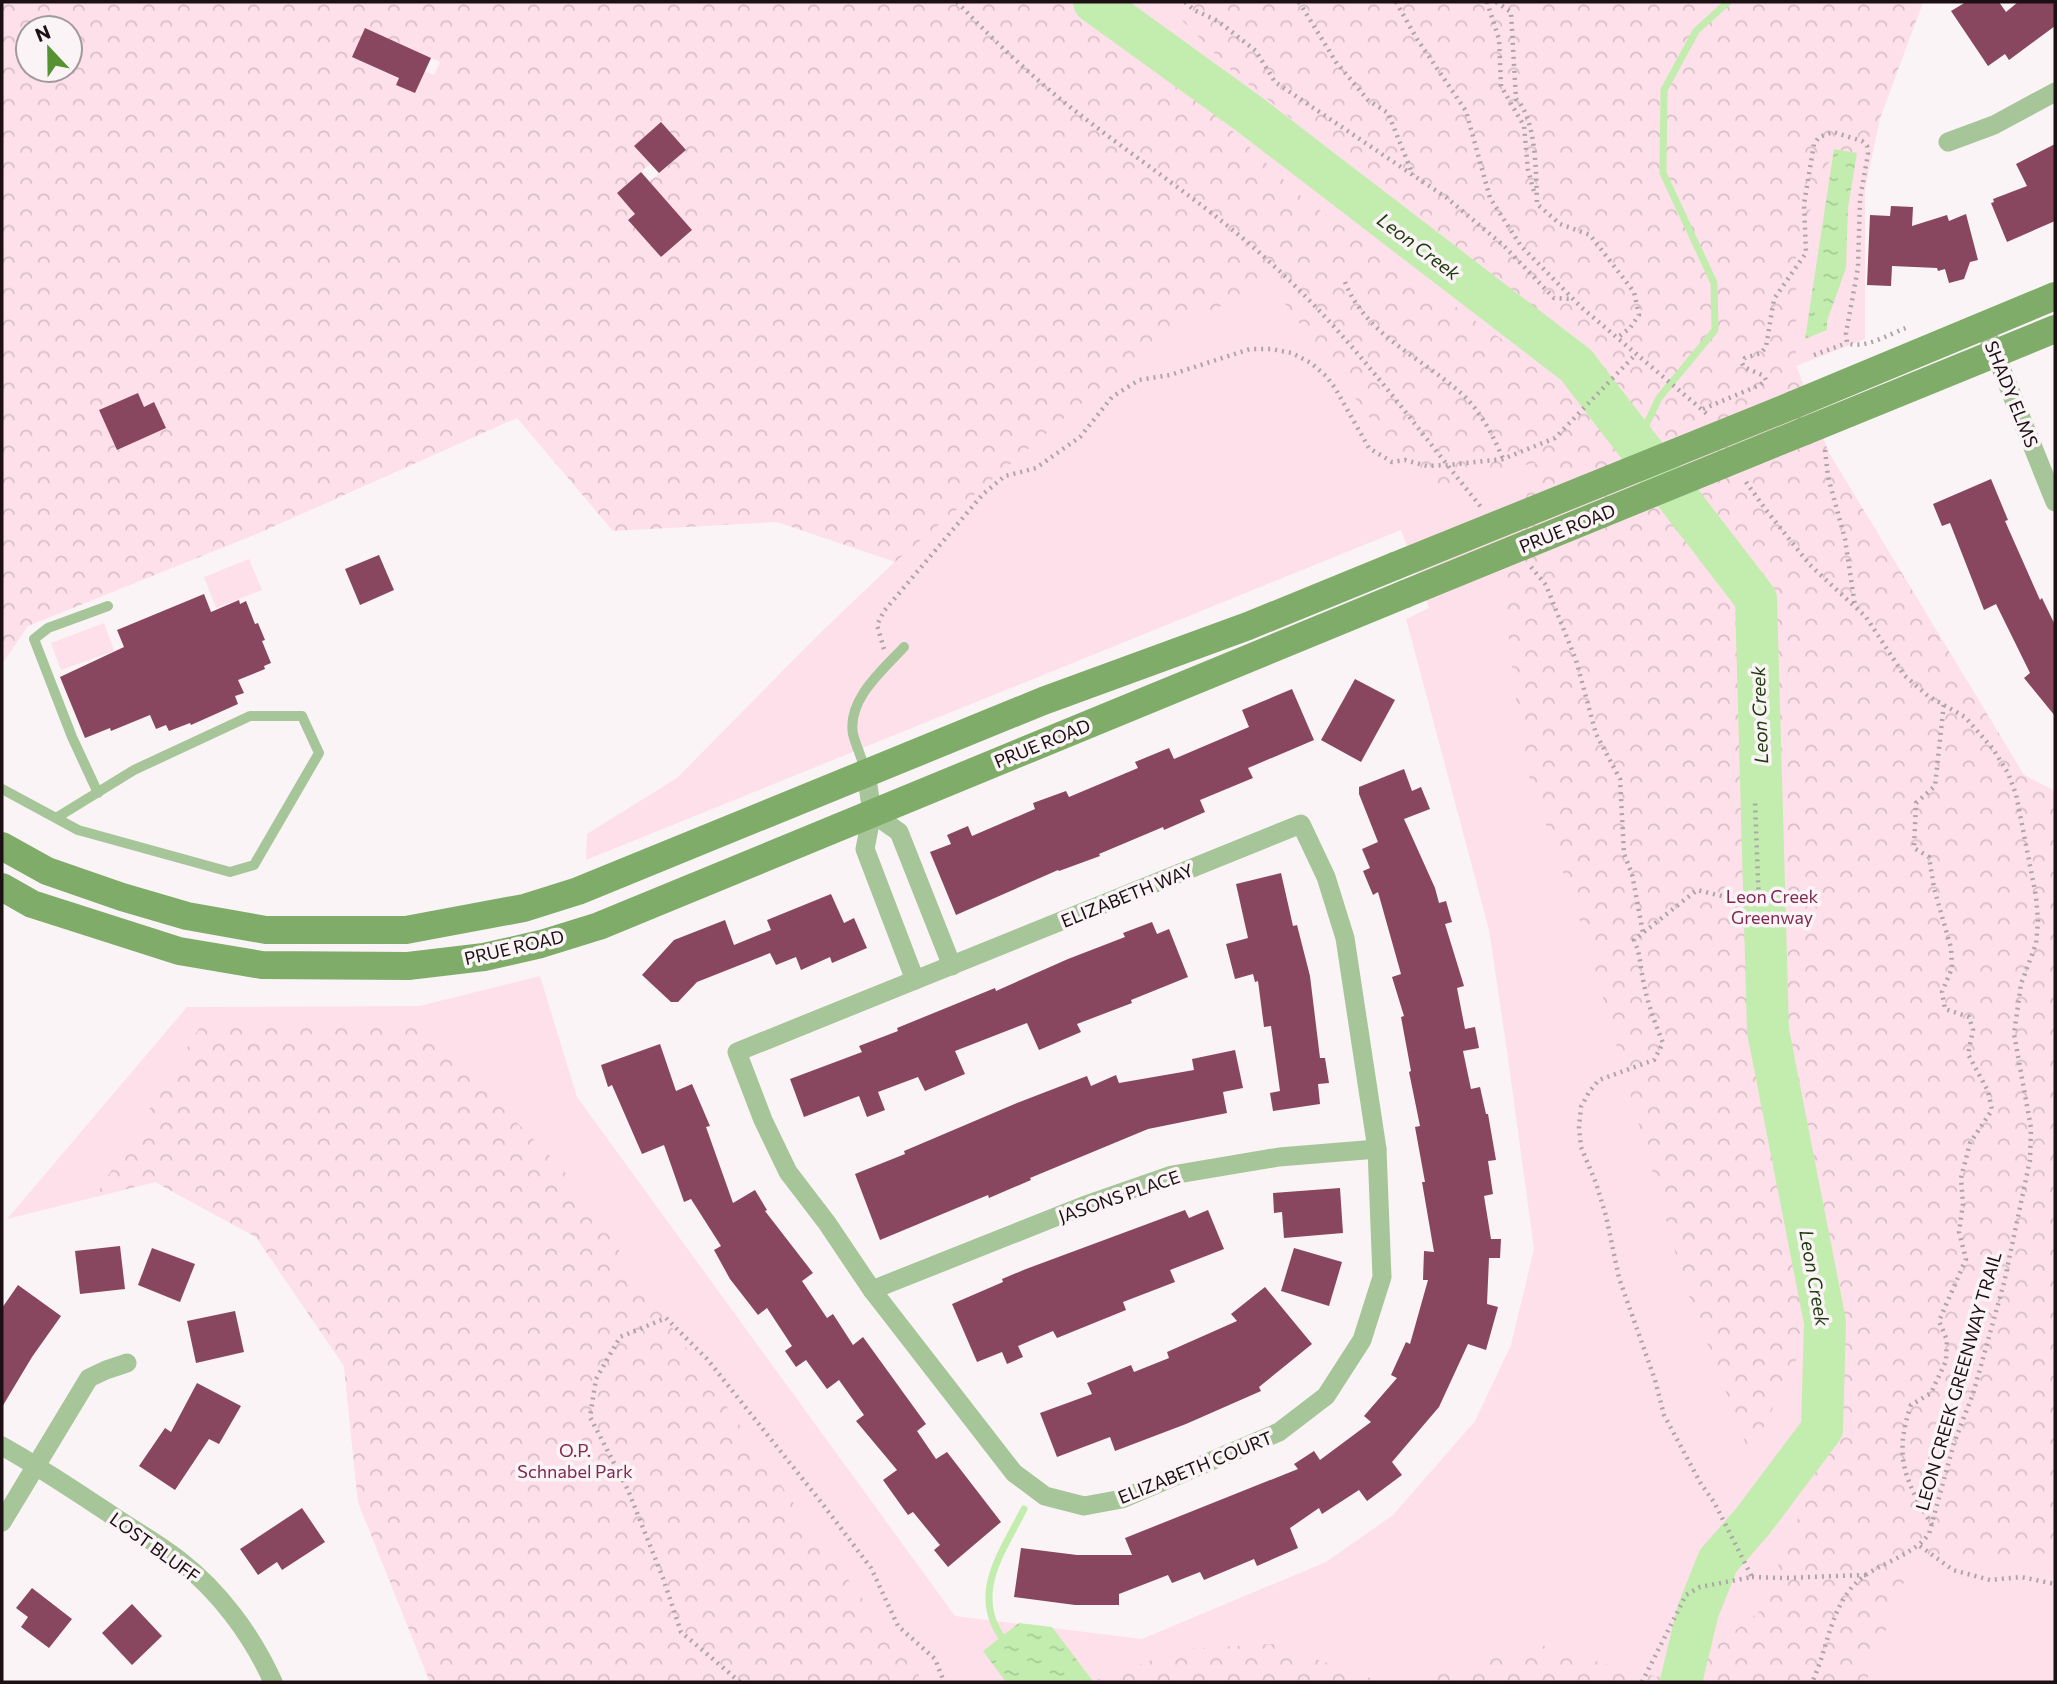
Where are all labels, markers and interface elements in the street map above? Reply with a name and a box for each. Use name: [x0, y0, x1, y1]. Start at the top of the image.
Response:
north arrow: [14, 14, 84, 84]
text: N: [32, 19, 53, 46]
water label: Leon Creek: [1373, 208, 1465, 285]
street label: SHADY ELMS: [1981, 337, 2043, 451]
street label: PRUE ROAD: [1516, 499, 1618, 557]
water label: Leon Creek: [1746, 665, 1772, 764]
street label: PRUE ROAD: [991, 714, 1093, 772]
street label: ELIZABETH WAY: [1058, 858, 1197, 932]
park label: Leon Creek Greenway: [1726, 885, 1818, 928]
street label: PRUE ROAD: [462, 925, 566, 969]
street label: JASONS PLACE: [1055, 1165, 1183, 1227]
water label: Leon Creek: [1795, 1228, 1835, 1329]
street label: LEON CREEK GREENWAY TRAIL: [1910, 1249, 2006, 1513]
street label: ELIZABETH COURT: [1115, 1426, 1275, 1508]
park label: O.P. Schnabel Park: [517, 1439, 633, 1482]
street label: LOST BLUFF: [106, 1507, 204, 1587]

